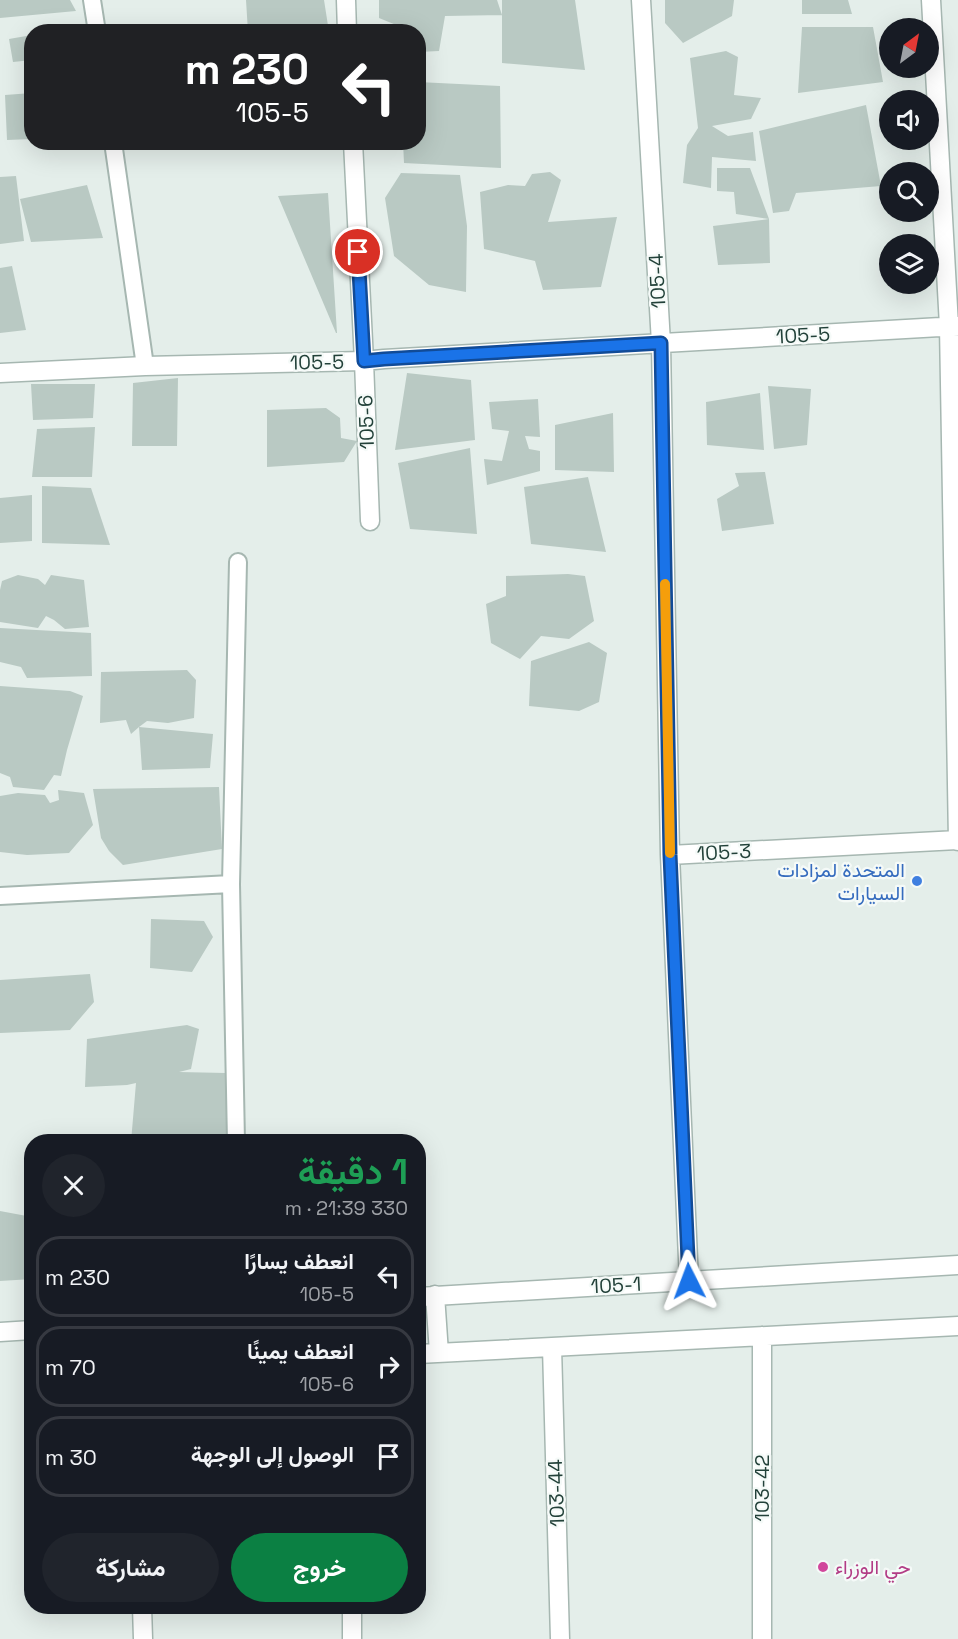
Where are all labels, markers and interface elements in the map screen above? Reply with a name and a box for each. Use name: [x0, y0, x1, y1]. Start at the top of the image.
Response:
north arrow: [879, 18, 939, 78]
map controls: [879, 18, 939, 294]
text: 230 m: [185, 43, 309, 96]
icon: left: [330, 48, 408, 126]
button: sound: [879, 90, 939, 150]
text: 105-5: [236, 95, 309, 130]
button: search: [879, 162, 939, 222]
pin: [332, 226, 383, 277]
button: layers: [879, 234, 939, 294]
icon: arrive: [341, 235, 374, 268]
street label: 105-4: [643, 253, 671, 309]
street label: 105-5: [775, 321, 831, 349]
street label: 105-5: [290, 349, 344, 375]
street label: 105-6: [352, 394, 380, 450]
street label: 105-3: [696, 838, 752, 866]
place label: المتحدة لمزادات السيارات: [777, 857, 905, 906]
marker: المتحدة لمزادات السيارات: [910, 874, 924, 888]
text: 1 دقيقة: [298, 1149, 408, 1195]
button: close: [42, 1154, 105, 1217]
text: 330 m · 21:39: [285, 1195, 408, 1221]
text: انعطف يسارًا: [244, 1247, 354, 1275]
position arrow: [657, 1249, 721, 1313]
icon: left: [372, 1260, 405, 1293]
text: 230 m: [45, 1263, 110, 1291]
street label: 105-1: [590, 1271, 642, 1299]
text: 105-5: [300, 1281, 354, 1307]
text: انعطف يمينًا: [247, 1337, 354, 1365]
icon: right: [372, 1350, 405, 1383]
text: 70 m: [45, 1353, 96, 1381]
text: 105-6: [300, 1371, 354, 1397]
text: الوصول إلى الوجهة: [191, 1440, 354, 1468]
icon: arrive: [372, 1440, 405, 1473]
text: 30 m: [45, 1443, 97, 1471]
street label: 103-42: [749, 1455, 775, 1521]
street label: 103-44: [542, 1459, 570, 1527]
button: مشاركة: [42, 1533, 219, 1602]
button: خروج: [231, 1533, 408, 1602]
place label: حي الوزراء: [835, 1554, 911, 1584]
marker: حي الوزراء: [816, 1560, 830, 1574]

